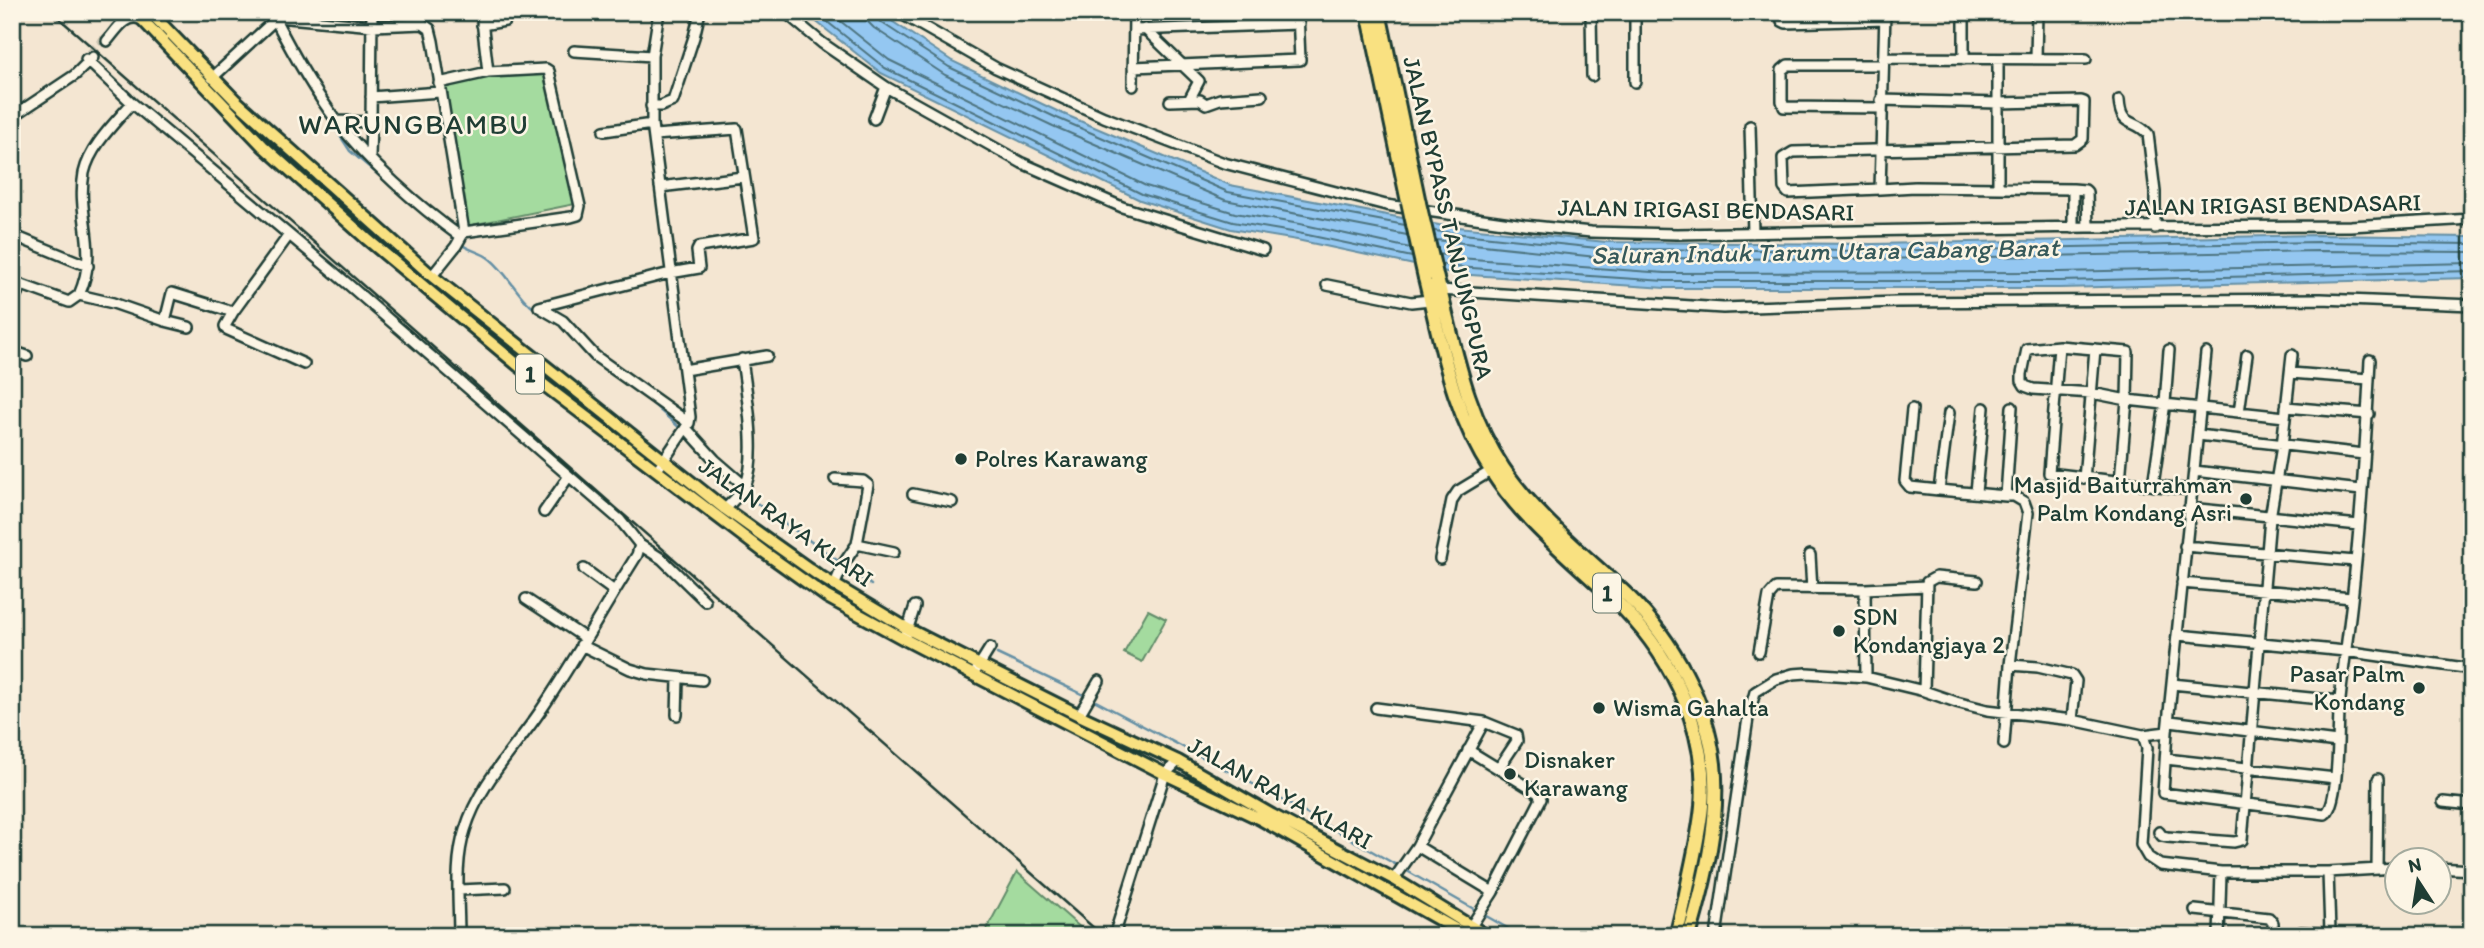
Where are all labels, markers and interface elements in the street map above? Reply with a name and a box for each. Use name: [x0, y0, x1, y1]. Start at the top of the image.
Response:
street label: JALAN BYPASS TANJUNGPURA: [1397, 53, 1500, 383]
district label: WARUNGBAMBU: [298, 107, 530, 141]
street label: JALAN IRIGASI BENDASARI: [2124, 187, 2422, 222]
street label: JALAN IRIGASI BENDASARI: [1557, 192, 1855, 227]
water label: Saluran Induk Tarum Utara Cabang Barat: [1591, 231, 2061, 271]
road number: 1: [516, 354, 544, 394]
place label: Polres Karawang: [975, 444, 1148, 473]
street label: JALAN RAYA KLARI: [693, 450, 879, 593]
marker: Polres Karawang: [953, 451, 969, 467]
place label: Masjid Baiturrahman Palm Kondang Asri: [2014, 470, 2232, 527]
marker: Masjid Baiturrahman Palm Kondang Asri: [2238, 491, 2254, 507]
road number: 1: [1593, 573, 1621, 612]
place label: SDN Kondangjaya 2: [1853, 602, 2005, 659]
marker: SDN Kondangjaya 2: [1831, 623, 1847, 639]
place label: Pasar Palm Kondang: [2289, 659, 2406, 716]
marker: Pasar Palm Kondang: [2411, 680, 2427, 696]
place label: Wisma Gahalta: [1613, 693, 1769, 722]
marker: Wisma Gahalta: [1591, 700, 1607, 716]
street label: JALAN RAYA KLARI: [1183, 730, 1378, 855]
place label: Disnaker Karawang: [1524, 745, 1629, 802]
marker: Disnaker Karawang: [1502, 766, 1518, 782]
north arrow: [2382, 846, 2452, 916]
text: N: [2406, 852, 2423, 877]

